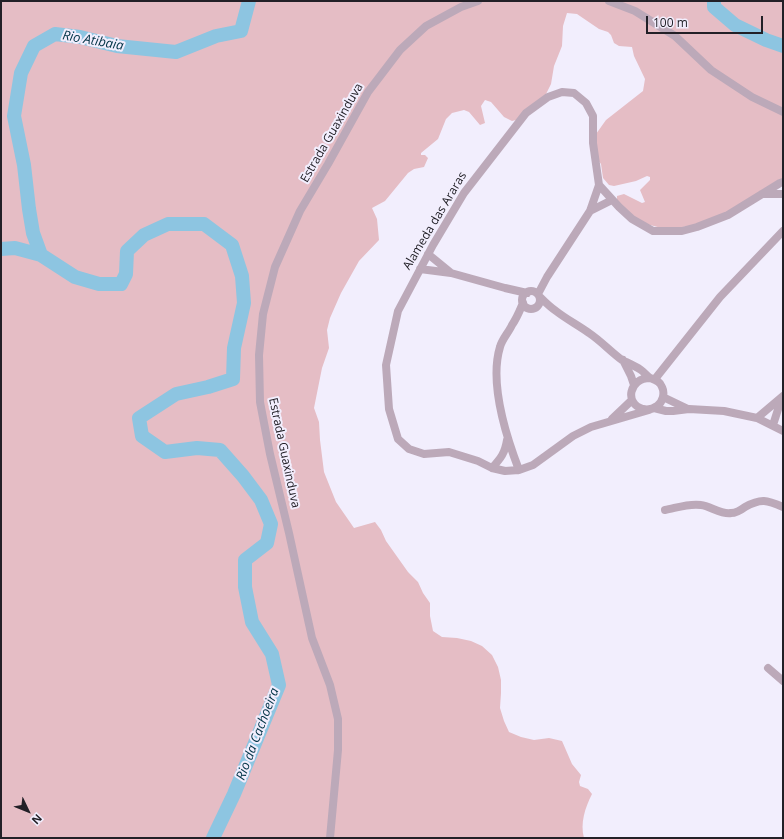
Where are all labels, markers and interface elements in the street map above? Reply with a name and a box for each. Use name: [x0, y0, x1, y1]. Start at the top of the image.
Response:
scale bar: [648, 8, 765, 34]
text: 100 m: [653, 14, 688, 31]
water label: Rio Atibaia: [61, 28, 125, 54]
street label: Estrada Guaxinduva: [298, 81, 366, 185]
street label: Alameda das Araras: [400, 169, 470, 273]
street label: Estrada Guaxinduva: [265, 397, 303, 509]
water label: Rio da Cachoeira: [233, 686, 283, 782]
north arrow: [8, 791, 48, 831]
text: N: [29, 811, 46, 828]

